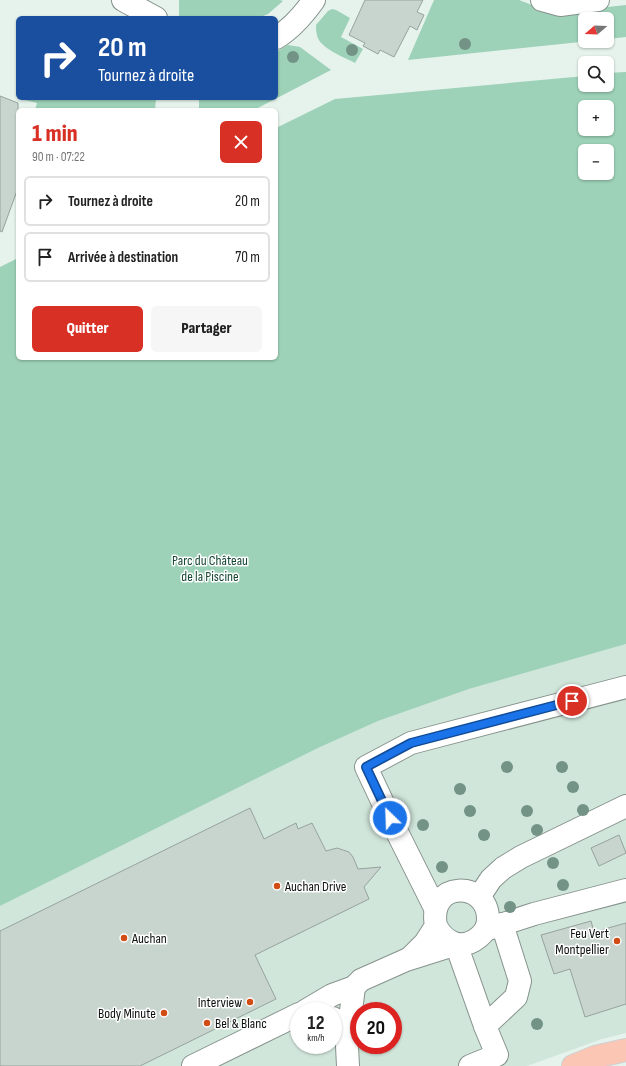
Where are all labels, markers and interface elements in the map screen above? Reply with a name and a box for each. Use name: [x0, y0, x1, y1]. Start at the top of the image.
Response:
north arrow: [578, 12, 614, 48]
map controls: [578, 12, 614, 180]
text: 20 m: [98, 31, 147, 64]
icon: right: [32, 32, 84, 84]
button: search: [578, 56, 614, 92]
text: Tournez à droite: [98, 65, 194, 86]
button: +: [578, 100, 614, 136]
text: 1 min: [32, 119, 78, 148]
button: close: [220, 121, 262, 163]
button: −: [578, 144, 614, 180]
text: 90 m · 07:22: [32, 149, 85, 165]
icon: right: [34, 190, 56, 212]
text: Tournez à droite: [68, 192, 153, 211]
text: 20 m: [235, 192, 260, 211]
icon: arrive: [34, 246, 56, 268]
text: Arrivée à destination: [68, 248, 178, 267]
text: 70 m: [235, 248, 260, 267]
button: Quitter: [32, 306, 143, 352]
button: Partager: [151, 306, 262, 352]
park label: Parc du Château de la Piscine: [172, 552, 248, 585]
pin: [555, 684, 589, 718]
icon: arrive: [561, 690, 583, 712]
position arrow: [369, 797, 411, 839]
place label: Auchan Drive: [284, 878, 347, 895]
marker: Auchan Drive: [272, 881, 282, 891]
place label: Feu Vert Montpellier: [555, 925, 609, 958]
place label: Auchan: [131, 930, 167, 947]
marker: Auchan: [119, 933, 129, 943]
marker: Feu Vert Montpellier: [612, 936, 622, 946]
place label: Interview: [198, 994, 242, 1011]
marker: Interview: [245, 997, 255, 1007]
speed limit sign: 20: [350, 1002, 402, 1054]
place label: Body Minute: [98, 1005, 156, 1022]
marker: Body Minute: [159, 1008, 169, 1018]
text: 12: [308, 1011, 324, 1035]
place label: Bel & Blanc: [215, 1015, 267, 1032]
marker: Bel & Blanc: [202, 1018, 212, 1028]
text: km/h: [307, 1032, 325, 1044]

